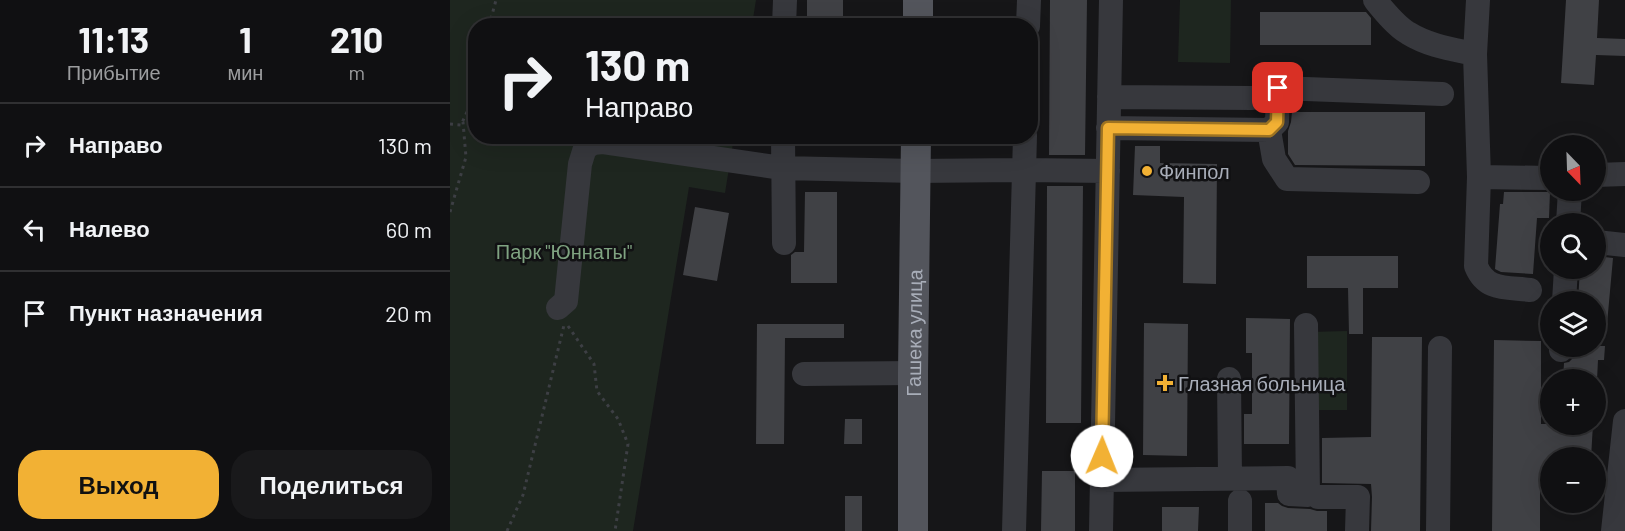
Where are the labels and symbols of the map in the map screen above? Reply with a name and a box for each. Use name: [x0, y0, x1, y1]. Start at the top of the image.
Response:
pin: [1252, 62, 1303, 113]
north arrow: [1540, 135, 1606, 201]
place label: Финпол: [1159, 159, 1230, 183]
marker: Финпол: [1140, 164, 1154, 178]
park label: Парк "Юннаты": [496, 239, 632, 263]
street label: Гашека улица: [901, 268, 926, 397]
place label: Глазная больница: [1178, 371, 1346, 395]
marker: Глазная больница: [1156, 374, 1174, 392]
position arrow: [1070, 424, 1134, 488]

